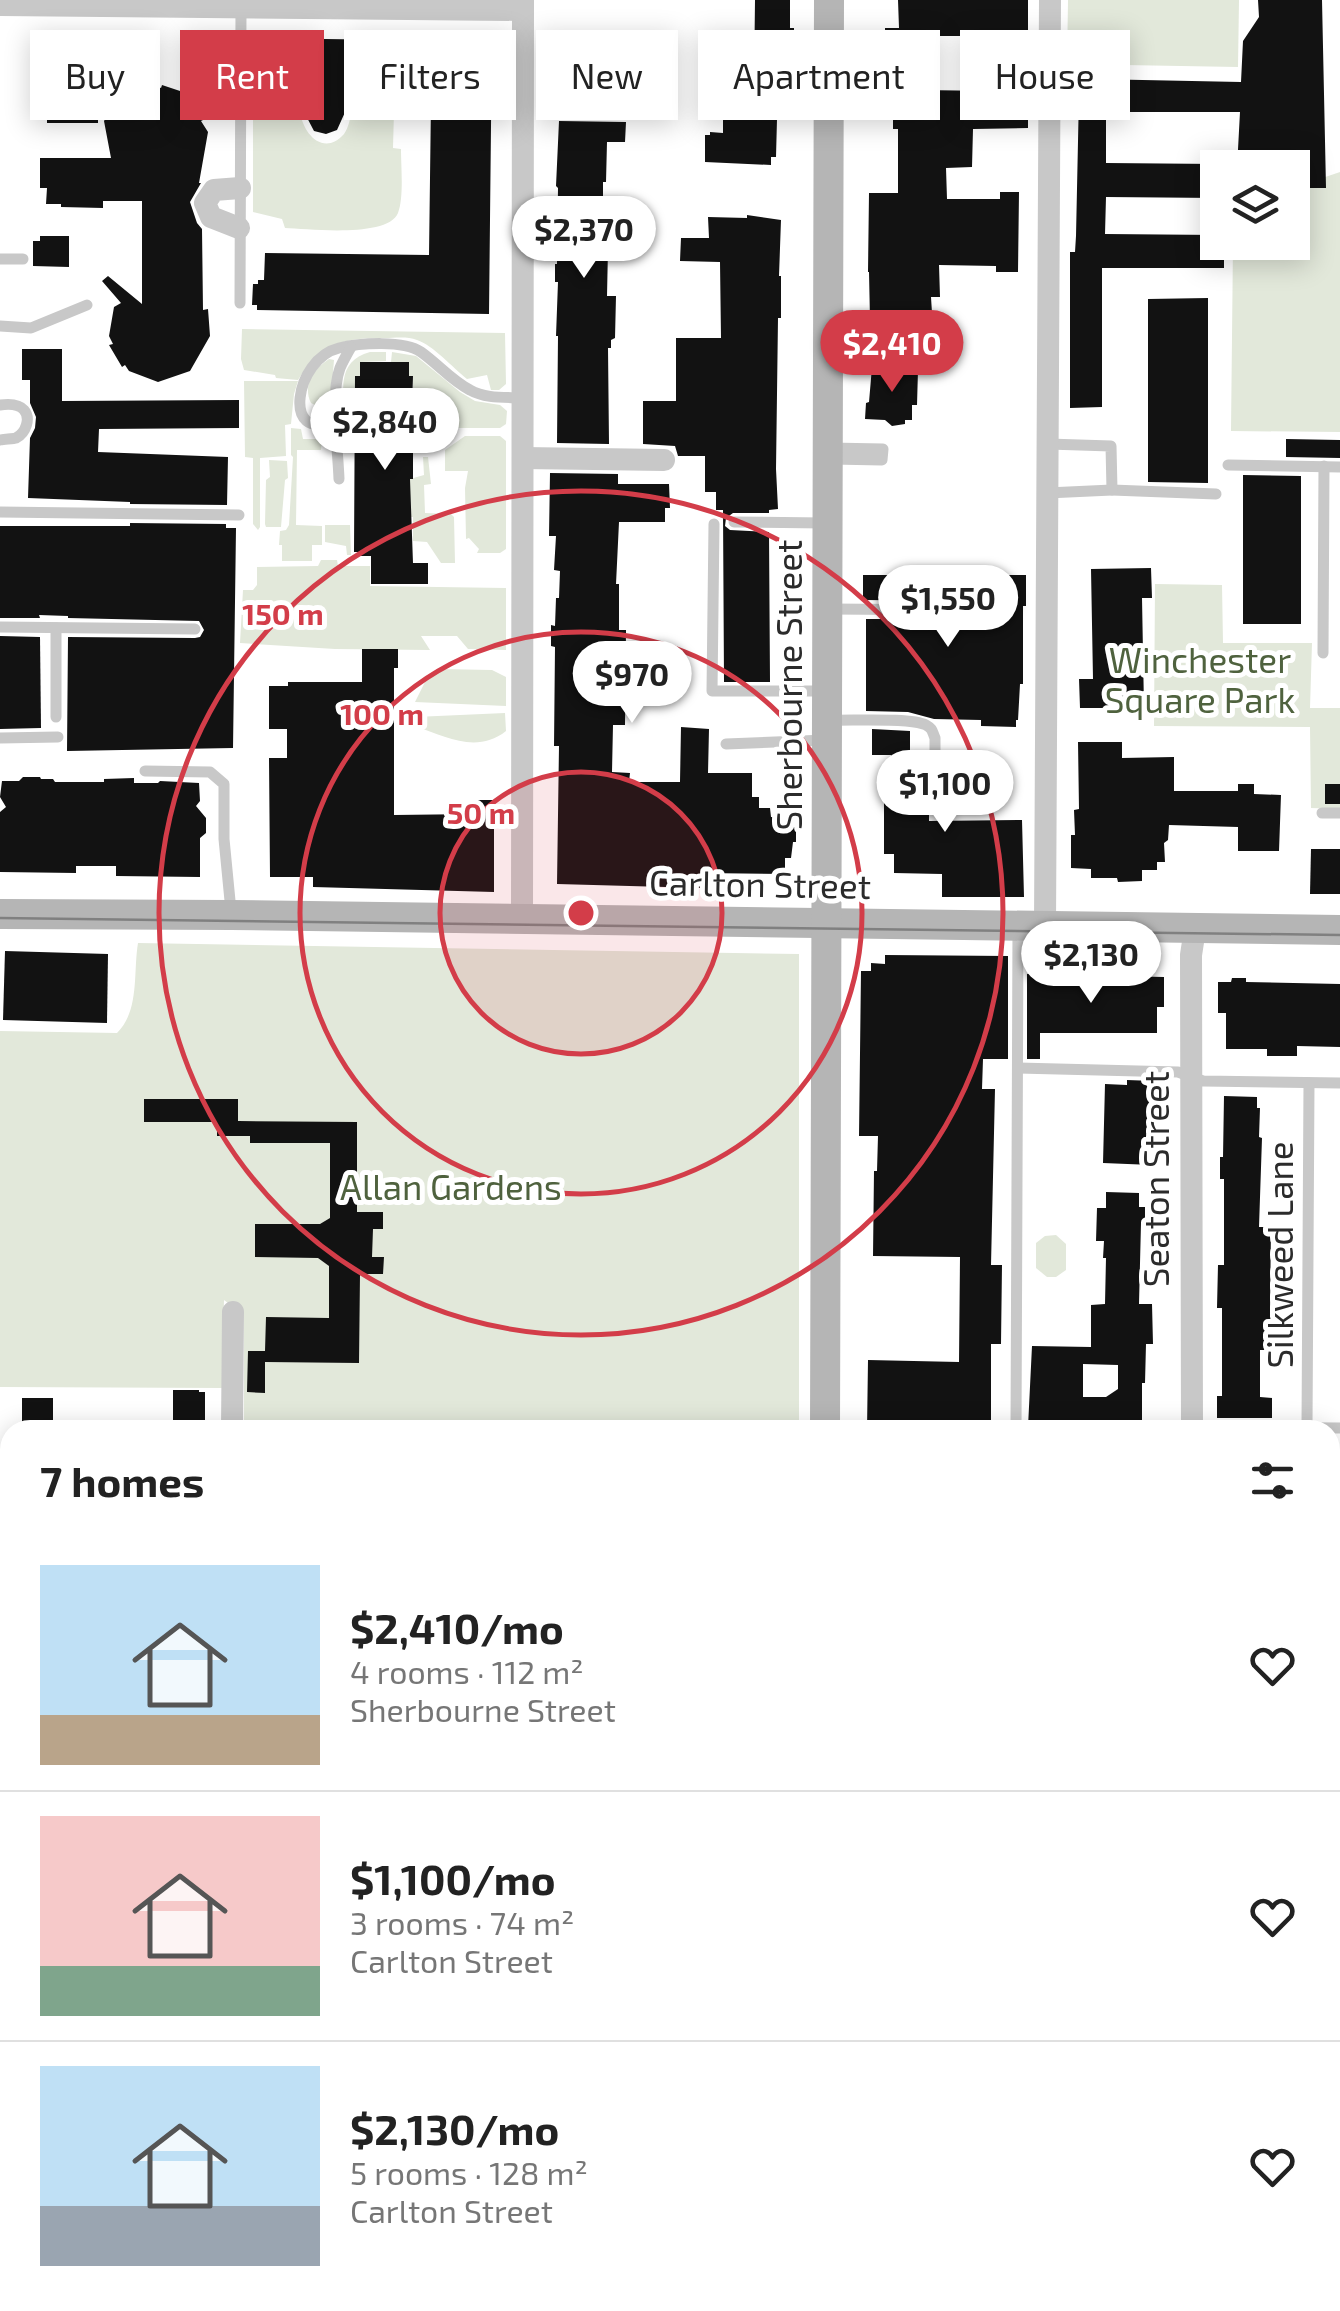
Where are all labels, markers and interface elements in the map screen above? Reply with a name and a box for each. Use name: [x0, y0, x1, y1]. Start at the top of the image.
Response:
chip: Buy: [30, 30, 160, 120]
chip: Rent: [180, 30, 324, 120]
chip: Filters: [344, 30, 516, 120]
chip: New: [536, 30, 678, 120]
chip: Apartment: [698, 30, 940, 120]
chip: House: [960, 30, 1130, 120]
map controls: [1200, 150, 1310, 260]
button: layers: [1200, 150, 1310, 260]
pin: $2,370: [503, 196, 665, 281]
text: $2,370: [534, 209, 634, 247]
pin: $2,410: [811, 310, 973, 395]
text: $2,410: [842, 323, 942, 361]
pin: $2,840: [304, 388, 466, 473]
text: $2,840: [332, 401, 438, 439]
street label: Sherbourne Street: [767, 540, 809, 830]
pin: $1,550: [867, 565, 1029, 650]
text: $1,550: [900, 578, 996, 616]
text: 150 m: [242, 595, 324, 631]
park label: Winchester Square Park: [1105, 638, 1295, 720]
pin: $970: [573, 641, 691, 726]
text: $970: [595, 654, 669, 692]
text: 100 m: [340, 695, 424, 731]
pin: $1,100: [864, 750, 1026, 835]
text: $1,100: [899, 763, 991, 801]
text: 50 m: [447, 794, 515, 830]
street label: Carlton Street: [649, 860, 871, 906]
centre of rings: [563, 895, 599, 931]
pin: $2,130: [1010, 921, 1172, 1006]
text: $2,130: [1043, 934, 1139, 972]
street label: Seaton Street: [1134, 1071, 1176, 1287]
street label: Silkweed Lane: [1258, 1141, 1300, 1369]
park label: Allan Gardens: [340, 1165, 562, 1207]
icon: filters: [1245, 1453, 1300, 1508]
text: 7 homes: [40, 1455, 204, 1505]
text: $2,410/mo: [350, 1602, 564, 1652]
icon: home: [120, 1605, 240, 1725]
icon: heart: [1245, 1638, 1300, 1693]
text: 4 rooms · 112 m²: [350, 1652, 584, 1690]
text: Sherbourne Street: [350, 1690, 616, 1728]
text: $1,100/mo: [350, 1853, 556, 1903]
icon: home: [120, 1856, 240, 1976]
icon: heart: [1245, 1889, 1300, 1944]
text: 3 rooms · 74 m²: [350, 1903, 574, 1941]
text: Carlton Street: [350, 1941, 553, 1979]
text: $2,130/mo: [350, 2103, 559, 2153]
icon: home: [120, 2106, 240, 2226]
icon: heart: [1245, 2139, 1300, 2194]
text: 5 rooms · 128 m²: [350, 2153, 588, 2191]
text: Carlton Street: [350, 2191, 553, 2229]

